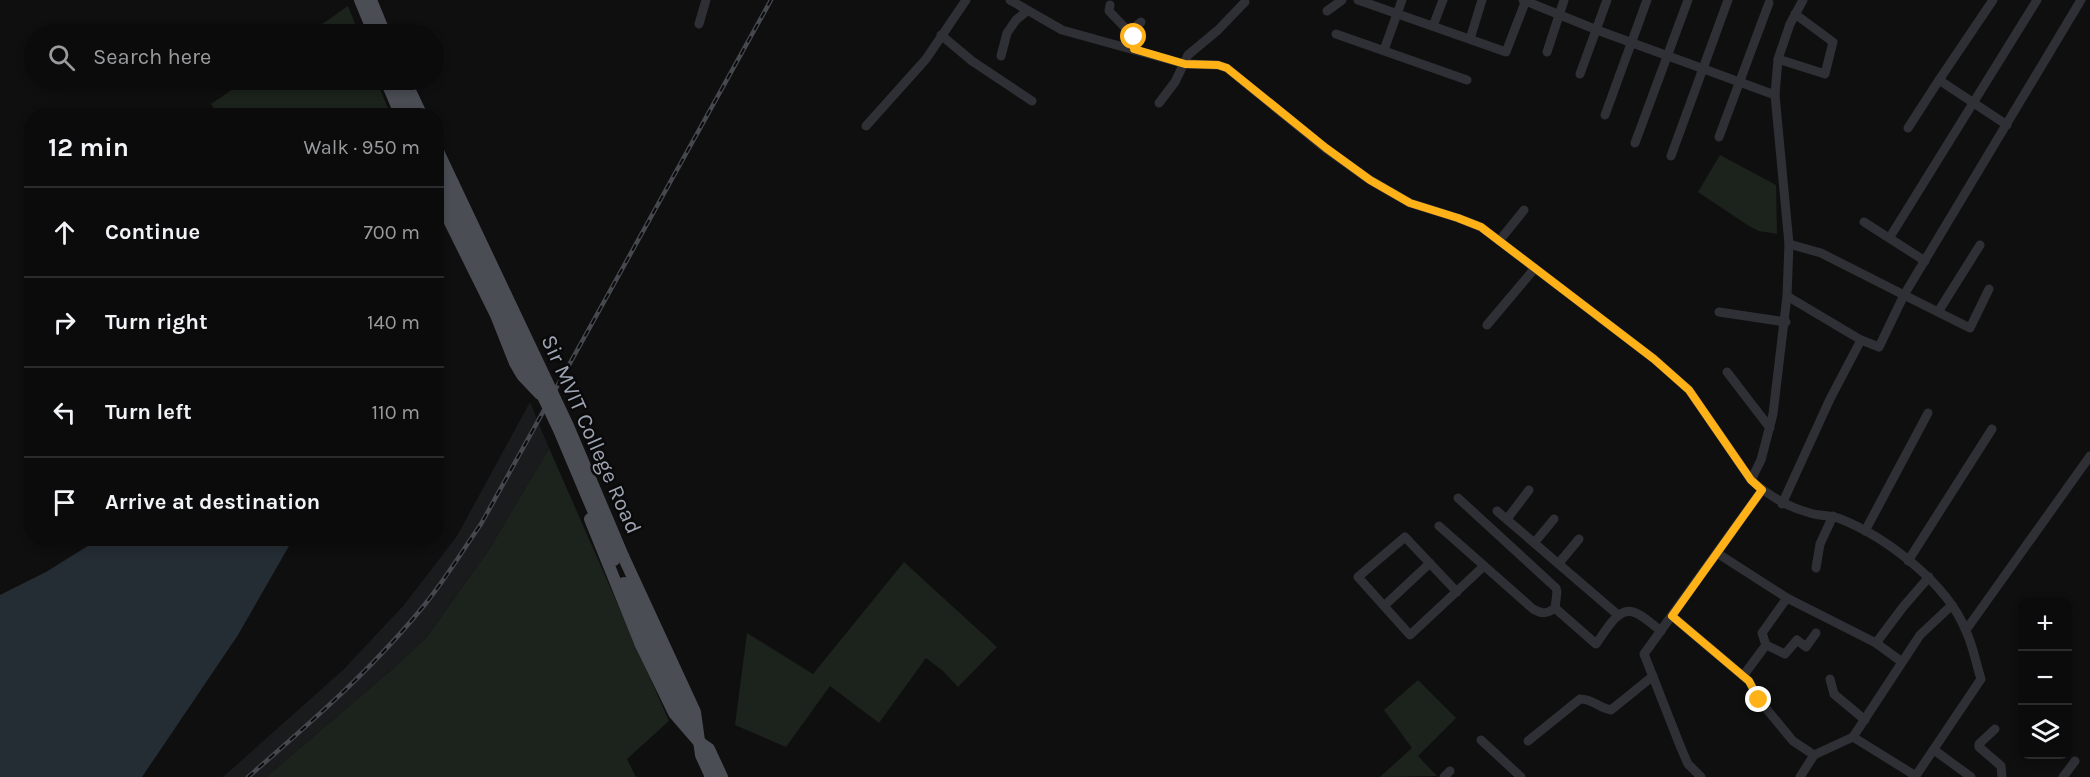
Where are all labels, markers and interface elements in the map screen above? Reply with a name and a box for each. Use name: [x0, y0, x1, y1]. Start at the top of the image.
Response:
route start: [1120, 23, 1146, 49]
search box: [24, 24, 444, 90]
icon: search: [45, 41, 78, 74]
text: Search here: [93, 44, 211, 70]
text: 12 min: [48, 132, 129, 163]
text: Walk · 950 m: [304, 136, 420, 159]
icon: ahead: [48, 216, 81, 249]
text: Continue: [105, 219, 200, 245]
text: 700 m: [363, 221, 420, 244]
icon: right: [48, 306, 81, 339]
text: Turn right: [105, 309, 208, 335]
text: 140 m: [367, 311, 420, 334]
street label: Sir MVIT College Road: [535, 331, 647, 538]
icon: left: [48, 396, 81, 429]
text: Turn left: [105, 399, 192, 425]
text: 110 m: [371, 401, 420, 424]
icon: arrive: [48, 486, 81, 519]
text: Arrive at destination: [105, 489, 320, 515]
map controls: [2018, 597, 2072, 759]
button: +: [2018, 597, 2072, 651]
button: −: [2018, 651, 2072, 705]
route end: [1745, 686, 1771, 712]
button: layers: [2018, 705, 2072, 759]

